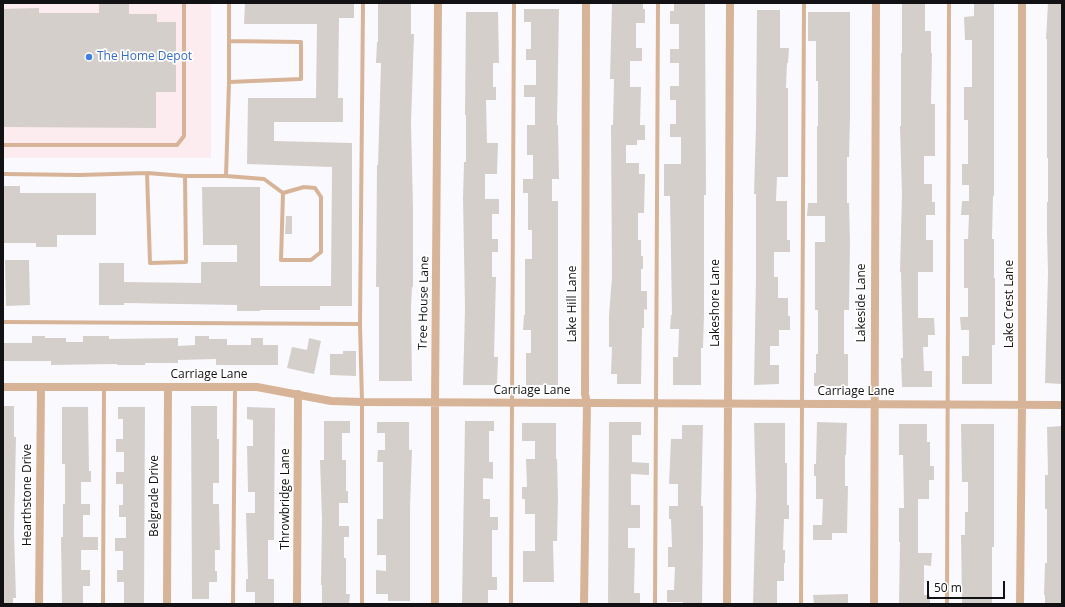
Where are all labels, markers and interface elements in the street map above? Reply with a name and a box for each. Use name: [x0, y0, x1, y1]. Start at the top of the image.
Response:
place label: The Home Depot: [97, 50, 192, 64]
marker: The Home Depot: [84, 52, 94, 62]
street label: Tree House Lane: [416, 256, 432, 350]
street label: Lakeshore Lane: [709, 259, 723, 347]
street label: Lake Crest Lane: [1003, 260, 1017, 348]
street label: Lakeside Lane: [855, 264, 869, 342]
street label: Lake Hill Lane: [566, 265, 580, 343]
street label: Carriage Lane: [170, 368, 248, 382]
street label: Carriage Lane: [493, 384, 571, 398]
street label: Carriage Lane: [817, 385, 895, 399]
street label: Hearthstone Drive: [21, 444, 35, 546]
street label: Throwbridge Lane: [279, 448, 293, 550]
street label: Belgrade Drive: [148, 455, 162, 537]
scale bar: [929, 573, 1007, 599]
text: 50 m: [934, 579, 962, 596]

